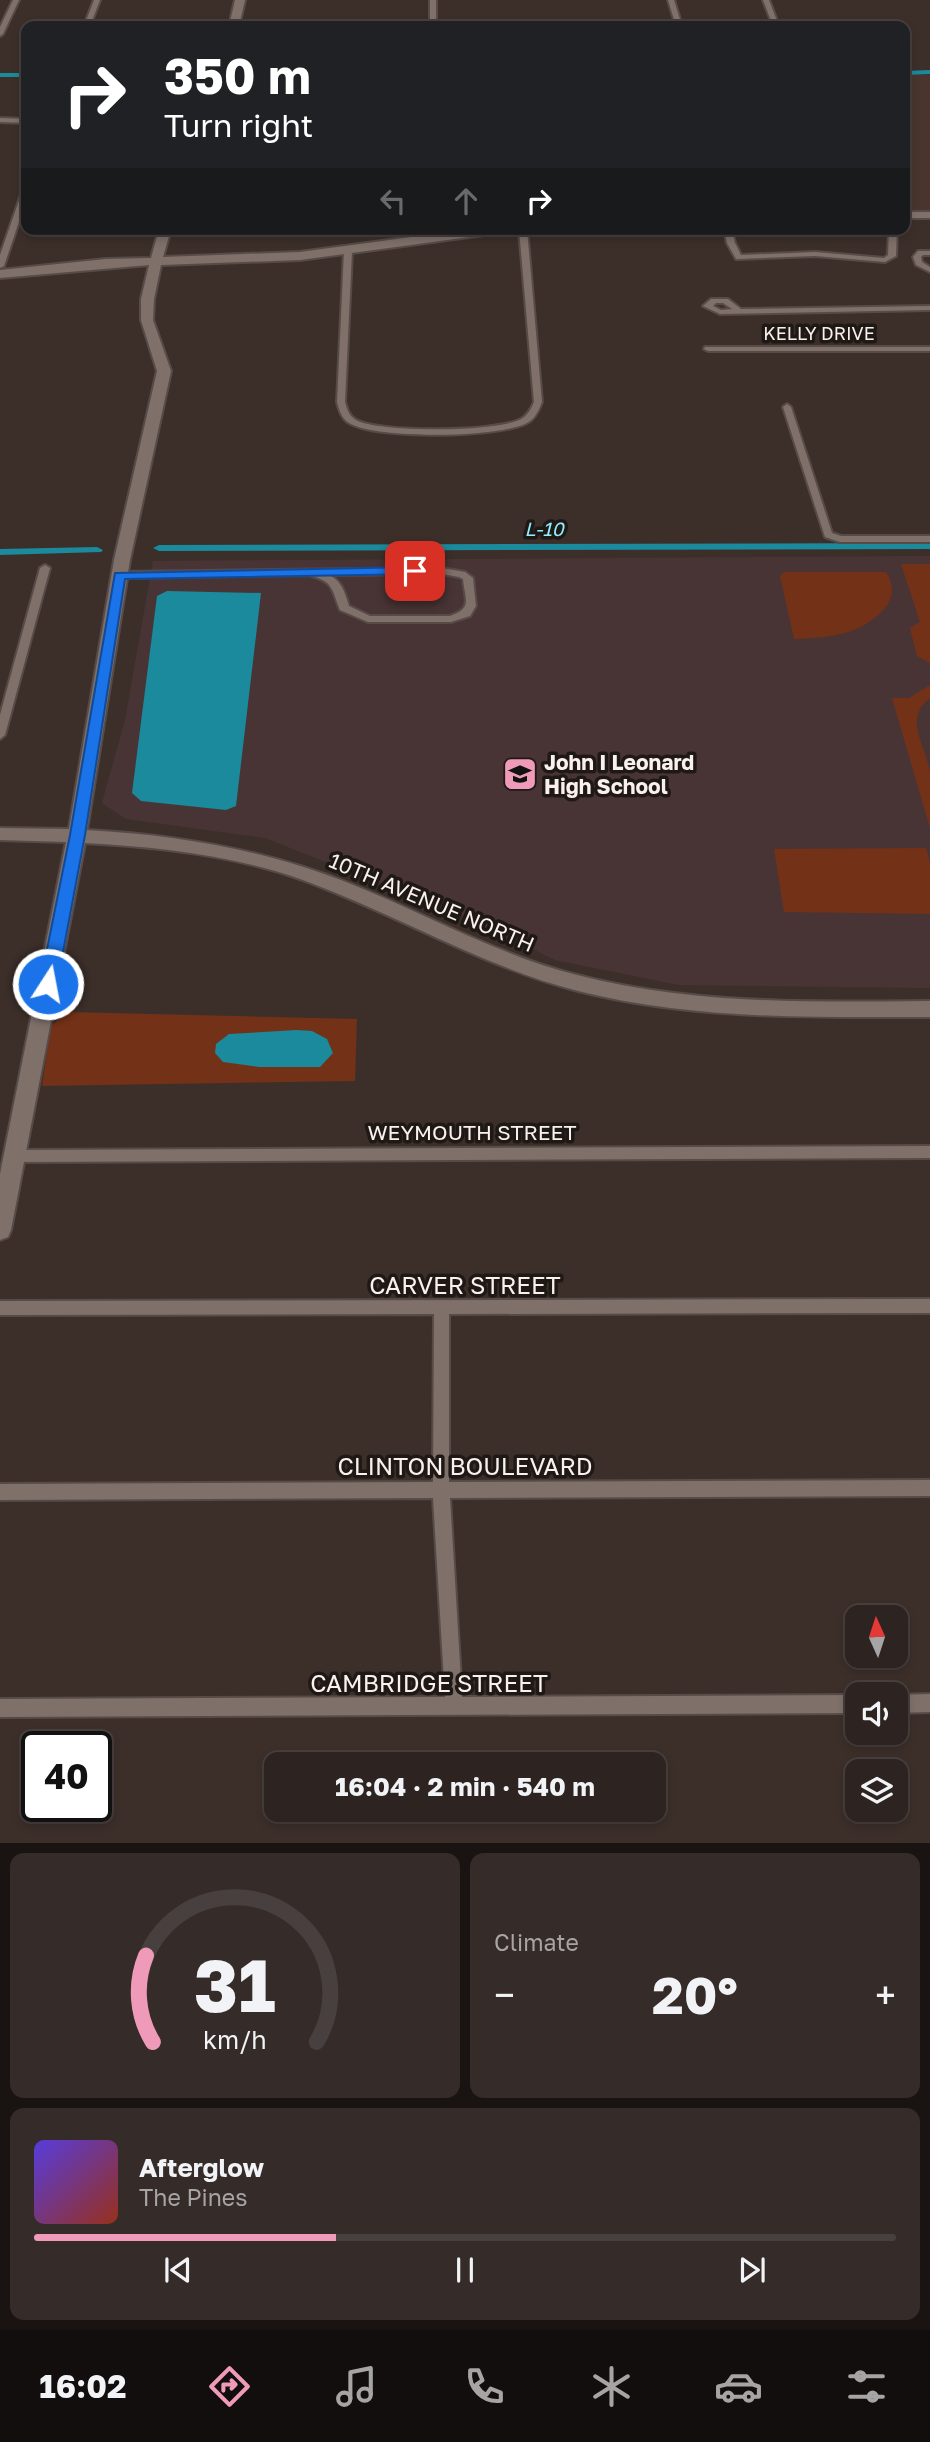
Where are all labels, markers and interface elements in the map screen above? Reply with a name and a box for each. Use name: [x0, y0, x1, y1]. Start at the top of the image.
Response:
text: 350 m: [164, 46, 311, 105]
icon: right: [49, 49, 140, 140]
text: Turn right: [164, 106, 313, 144]
icon: left: [374, 182, 412, 220]
icon: ahead: [447, 182, 485, 220]
icon: right: [520, 182, 558, 220]
street label: KELLY DRIVE: [763, 322, 875, 344]
water label: L-10: [524, 517, 565, 540]
pin: [385, 541, 445, 601]
icon: arrive: [396, 552, 434, 590]
place label: John I Leonard High School: [544, 749, 694, 799]
school or university icon: John I Leonard High School: [501, 755, 539, 793]
street label: 10TH AVENUE NORTH: [325, 847, 539, 957]
position arrow: [11, 947, 85, 1021]
street label: WEYMOUTH STREET: [367, 1119, 577, 1145]
street label: CARVER STREET: [369, 1270, 561, 1299]
street label: CLINTON BOULEVARD: [337, 1451, 593, 1480]
north arrow: [845, 1605, 908, 1668]
map controls: [845, 1605, 908, 1822]
street label: CAMBRIDGE STREET: [310, 1668, 548, 1697]
button: sound: [845, 1682, 908, 1745]
speed limit sign: 40: [21, 1731, 112, 1822]
button: layers: [845, 1759, 908, 1822]
text: 16:04 · 2 min · 540 m: [335, 1771, 595, 1802]
text: Climate: [494, 1928, 579, 1956]
text: 31: [194, 1941, 276, 2028]
text: 20°: [652, 1963, 738, 2025]
text: −: [494, 1972, 515, 2017]
text: +: [875, 1972, 896, 2017]
text: km/h: [203, 2023, 267, 2054]
text: Afterglow: [139, 2152, 264, 2183]
text: The Pines: [139, 2183, 247, 2211]
icon: previous: [159, 2251, 197, 2289]
icon: pause: [446, 2251, 484, 2289]
icon: next: [733, 2251, 771, 2289]
icon: directions: [205, 2362, 254, 2411]
icon: music: [332, 2362, 381, 2411]
icon: phone: [460, 2362, 509, 2411]
icon: climate: [587, 2362, 636, 2411]
icon: car: [714, 2362, 763, 2411]
icon: filters: [842, 2362, 891, 2411]
text: 16:02: [39, 2367, 127, 2405]

